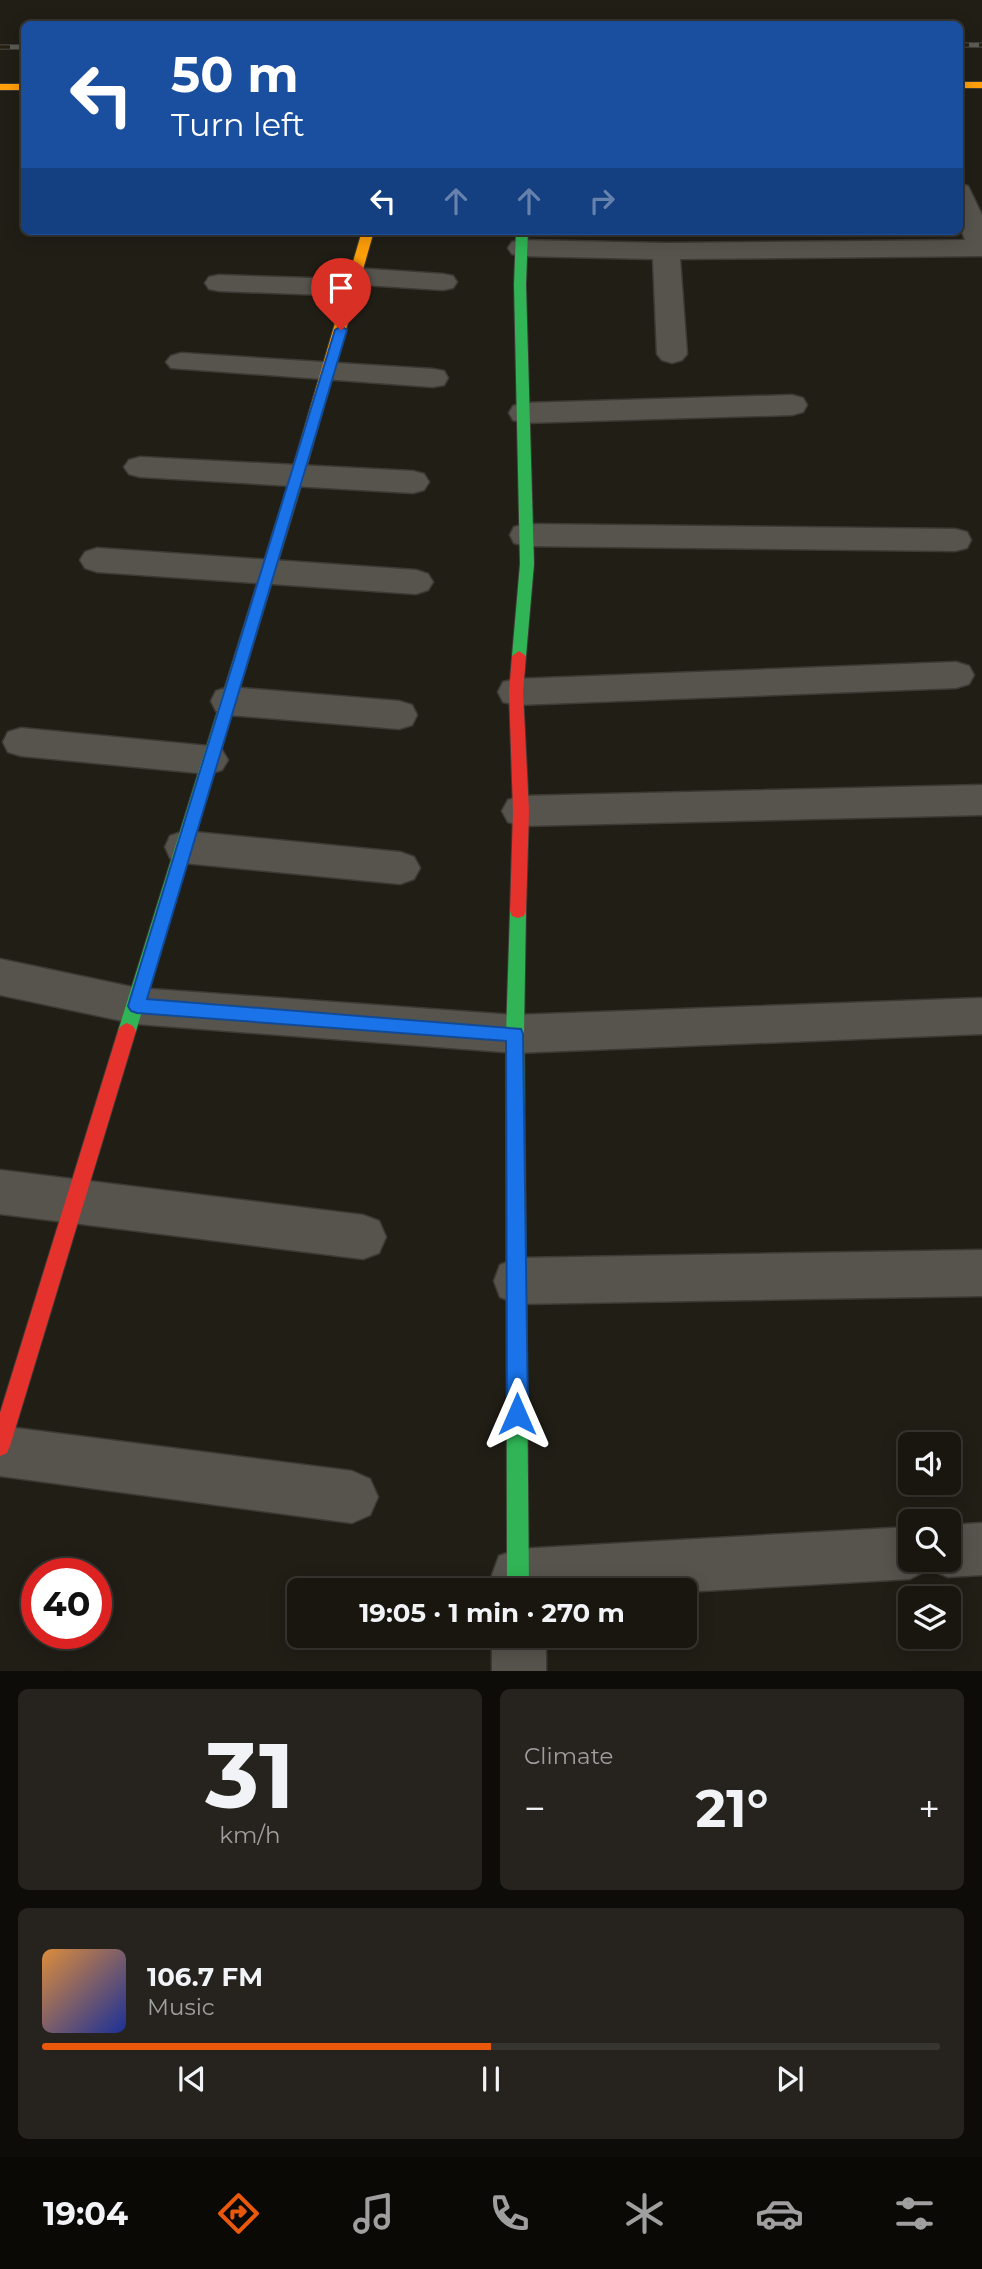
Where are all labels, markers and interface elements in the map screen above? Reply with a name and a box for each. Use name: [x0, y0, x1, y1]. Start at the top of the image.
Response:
text: 50 m: [171, 45, 299, 104]
icon: left: [56, 49, 147, 140]
text: Turn left: [171, 105, 305, 144]
icon: left: [364, 182, 402, 220]
icon: ahead: [437, 182, 475, 220]
icon: ahead: [510, 182, 548, 220]
icon: right: [583, 182, 621, 220]
pin: [311, 258, 371, 330]
icon: arrive: [322, 269, 360, 307]
position arrow: [480, 1377, 554, 1451]
map controls: [898, 1432, 961, 1649]
button: sound: [898, 1432, 961, 1495]
button: search: [898, 1509, 961, 1572]
speed limit sign: 40: [21, 1558, 112, 1649]
button: layers: [898, 1586, 961, 1649]
text: 19:05 · 1 min · 270 m: [359, 1597, 625, 1629]
text: 31: [205, 1720, 295, 1831]
text: Climate: [524, 1742, 613, 1770]
text: 21°: [696, 1777, 768, 1840]
text: −: [524, 1785, 546, 1832]
text: +: [918, 1785, 940, 1832]
text: km/h: [219, 1821, 281, 1849]
text: 106.7 FM: [147, 1961, 263, 1993]
text: Music: [147, 1993, 215, 2021]
icon: previous: [173, 2060, 211, 2098]
icon: pause: [472, 2060, 510, 2098]
icon: next: [771, 2060, 809, 2098]
icon: directions: [214, 2189, 263, 2238]
icon: music: [349, 2189, 398, 2238]
icon: phone: [485, 2189, 534, 2238]
icon: climate: [620, 2189, 669, 2238]
icon: car: [755, 2189, 804, 2238]
icon: filters: [890, 2189, 939, 2238]
text: 19:04: [43, 2194, 128, 2233]

